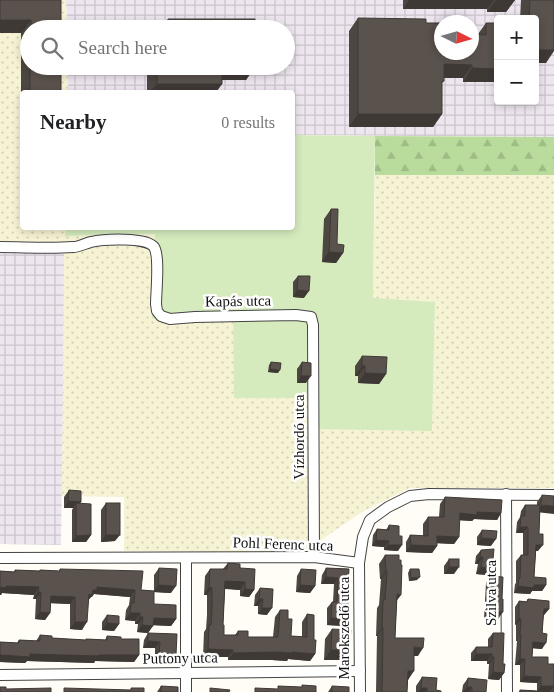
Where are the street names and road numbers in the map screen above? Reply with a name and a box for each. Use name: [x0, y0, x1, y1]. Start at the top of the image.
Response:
street label: Kapás utca: [205, 292, 272, 310]
street label: Vízhordó utca: [291, 394, 307, 480]
street label: Pohl Ferenc utca: [232, 534, 334, 554]
street label: Szilva utca: [483, 560, 499, 626]
street label: Marokszedő utca: [336, 576, 352, 679]
street label: Puttony utca: [142, 649, 218, 667]

